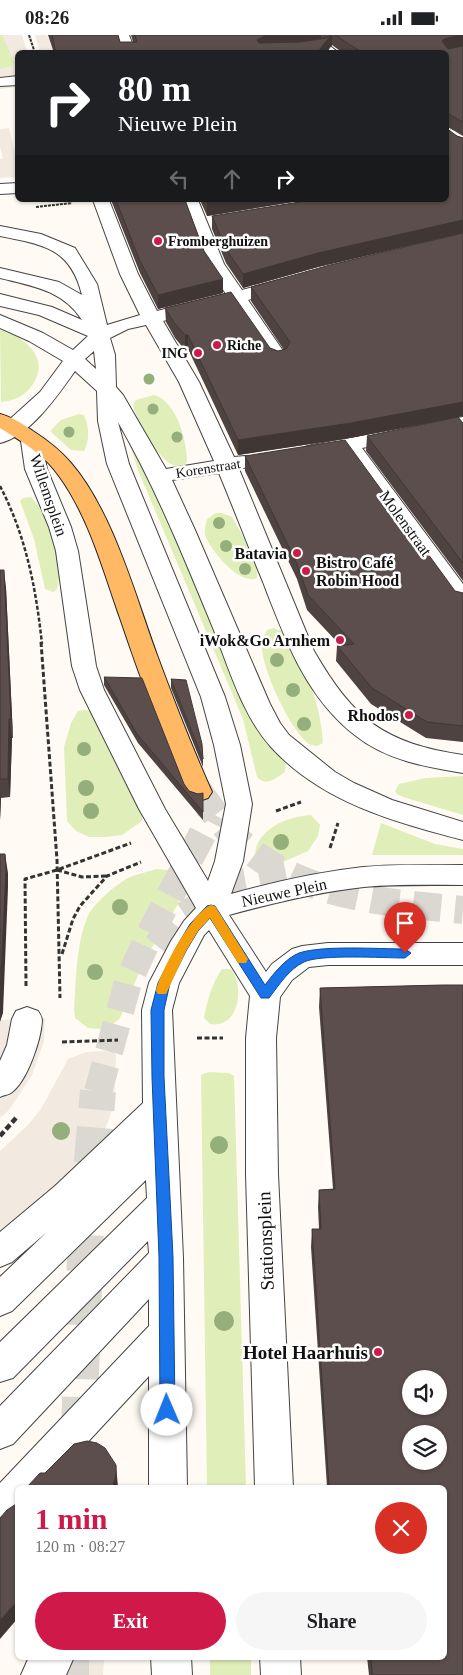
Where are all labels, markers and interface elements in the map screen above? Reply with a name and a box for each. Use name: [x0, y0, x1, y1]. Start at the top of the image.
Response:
text: 08:26: [25, 7, 69, 28]
icon: right: [35, 70, 100, 135]
text: 80 m: [118, 70, 191, 109]
text: Nieuwe Plein: [118, 111, 237, 136]
icon: left: [165, 165, 193, 193]
icon: ahead: [218, 165, 246, 193]
icon: right: [271, 165, 299, 193]
place label: Fromberghuizen: [168, 234, 268, 249]
marker: Fromberghuizen: [152, 235, 164, 247]
place label: Riche: [227, 338, 261, 353]
marker: Riche: [211, 339, 223, 351]
place label: ING: [162, 346, 188, 361]
marker: ING: [192, 347, 204, 359]
street label: Willemsplein: [26, 452, 70, 539]
street label: Korenstraat: [175, 456, 242, 481]
street label: Molenstraat: [376, 487, 435, 560]
place label: Batavia: [235, 545, 287, 562]
marker: Batavia: [291, 547, 303, 559]
place label: Bistro Café Robin Hood: [316, 554, 399, 589]
marker: Bistro Café Robin Hood: [300, 565, 312, 577]
place label: iWok&Go Arnhem: [200, 632, 331, 649]
marker: iWok&Go Arnhem: [334, 634, 346, 646]
place label: Rhodos: [347, 707, 399, 724]
marker: Rhodos: [403, 709, 415, 721]
street label: Nieuwe Plein: [240, 875, 328, 910]
pin: [384, 902, 426, 953]
icon: arrive: [391, 909, 419, 937]
street label: Stationsplein: [253, 1191, 278, 1291]
place label: Hotel Haarhuis: [243, 1342, 368, 1363]
marker: Hotel Haarhuis: [372, 1346, 384, 1358]
map controls: [402, 1370, 447, 1470]
button: sound: [402, 1370, 447, 1415]
position arrow: [140, 1383, 192, 1435]
button: layers: [402, 1425, 447, 1470]
text: 1 min: [35, 1502, 108, 1535]
button: close: [375, 1502, 427, 1554]
text: 120 m · 08:27: [35, 1538, 125, 1555]
button: Exit: [35, 1592, 226, 1650]
button: Share: [236, 1592, 427, 1650]

